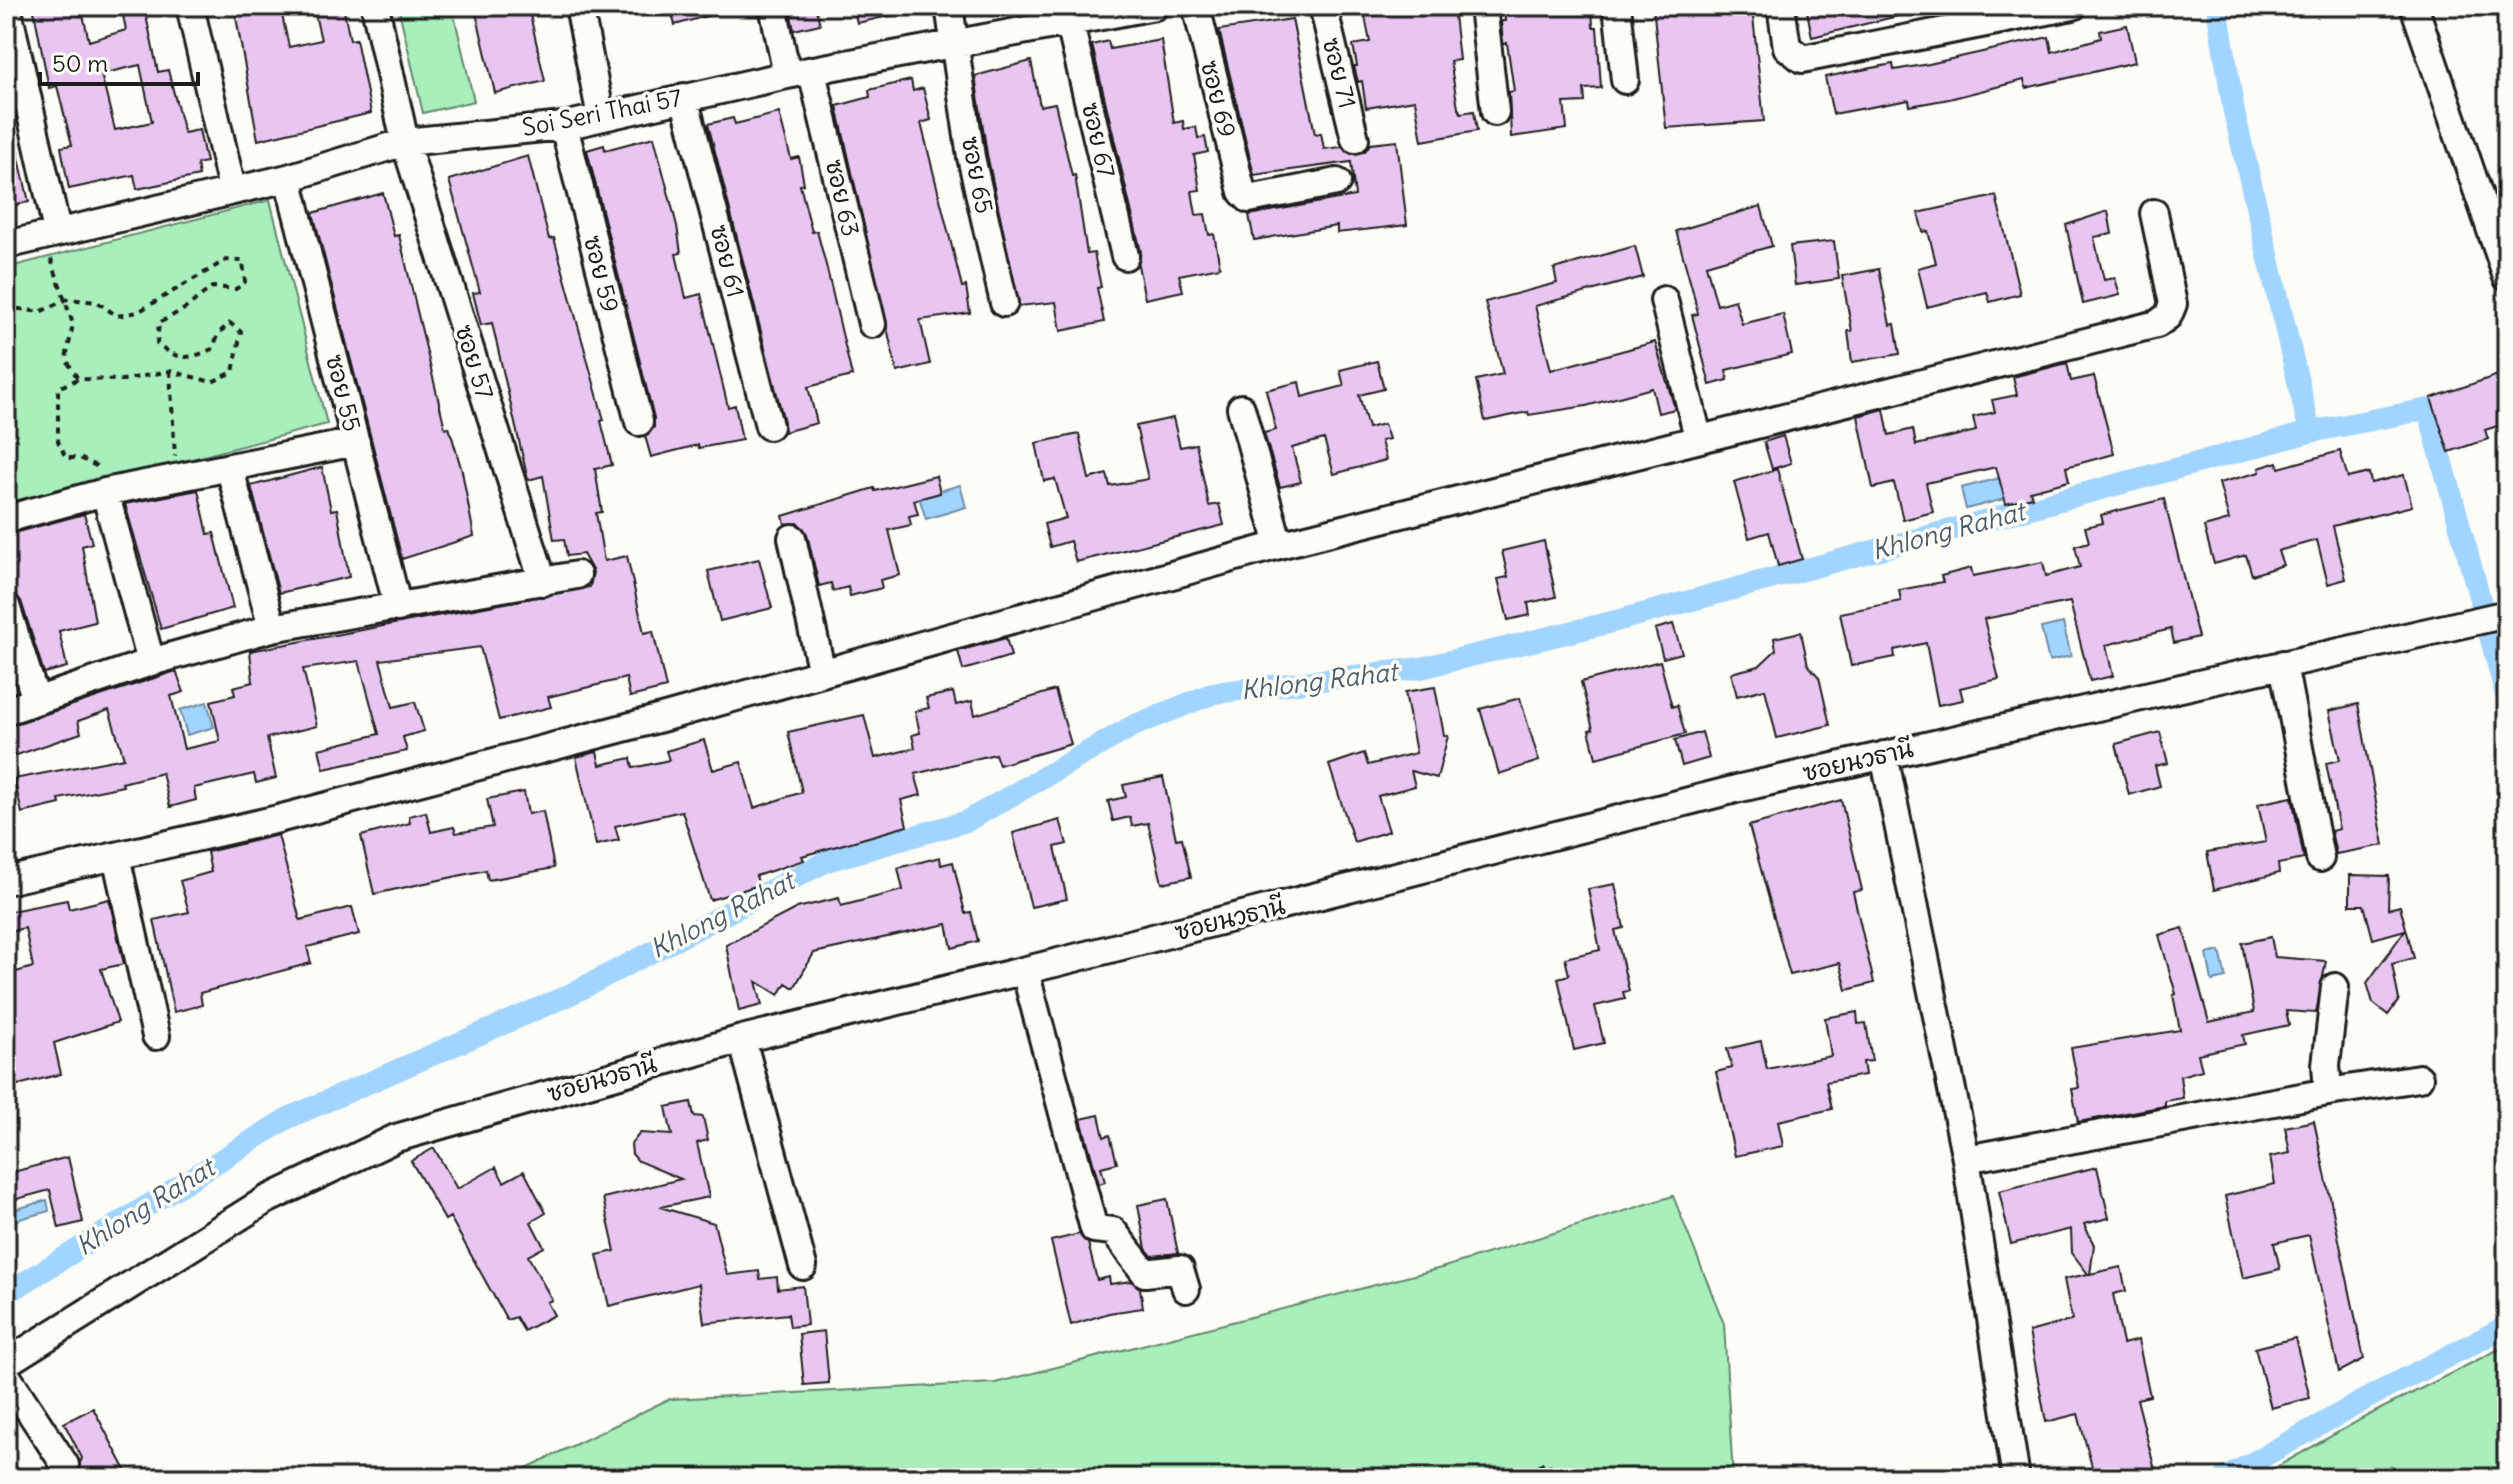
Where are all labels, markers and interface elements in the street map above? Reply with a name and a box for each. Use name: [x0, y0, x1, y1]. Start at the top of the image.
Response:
street label: ซอย 71: [1317, 34, 1363, 111]
scale bar: [40, 36, 198, 86]
text: 50 m: [52, 48, 108, 78]
street label: ซอย 69: [1195, 57, 1243, 140]
street label: Soi Seri Thai 57: [520, 82, 684, 142]
street label: ซอย 67: [1076, 99, 1122, 180]
street label: ซอย 65: [956, 134, 1000, 216]
street label: ซอย 63: [820, 156, 866, 239]
street label: ซอย 61: [704, 221, 751, 300]
street label: ซอย 59: [578, 232, 626, 315]
street label: ซอย 57: [449, 321, 500, 403]
street label: ซอย 55: [320, 351, 368, 434]
water label: Khlong Rahat: [1868, 493, 2031, 567]
water label: Khlong Rahat: [1239, 654, 1402, 706]
street label: ซอยนวธานี: [1800, 733, 1916, 787]
water label: Khlong Rahat: [644, 863, 802, 965]
street label: ซอยนวธานี: [1172, 890, 1288, 946]
street label: ซอยนวธานี: [543, 1048, 660, 1108]
water label: Khlong Rahat: [69, 1149, 223, 1262]

